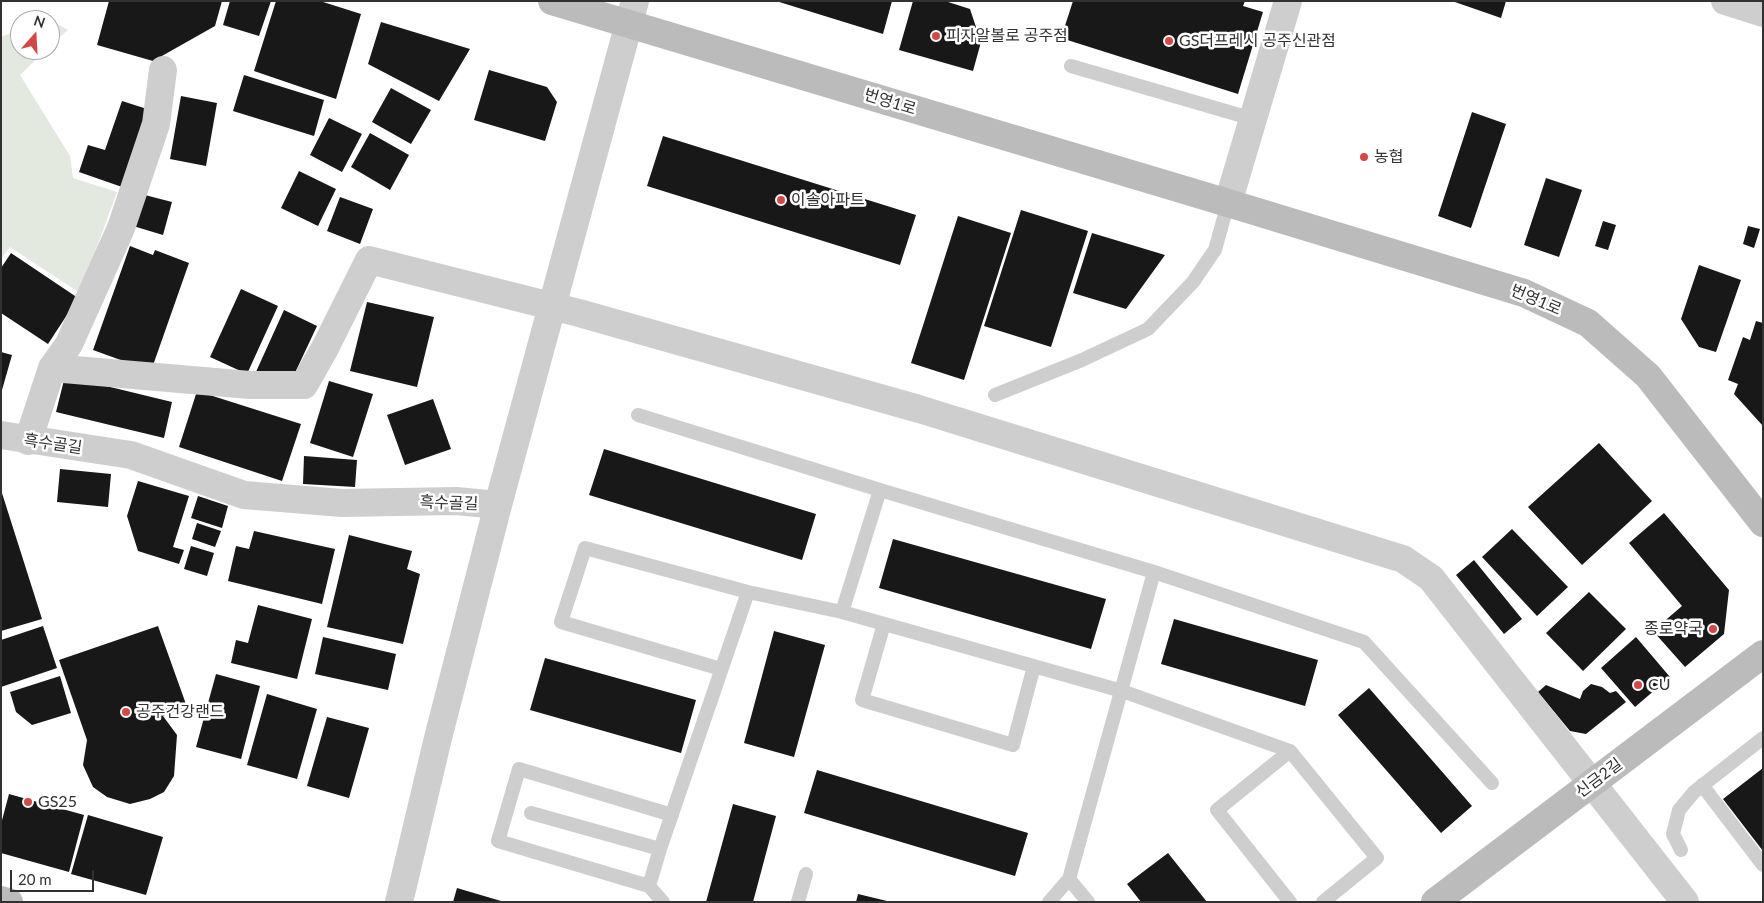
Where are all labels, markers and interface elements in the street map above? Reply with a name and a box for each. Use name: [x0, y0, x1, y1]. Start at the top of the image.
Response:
north arrow: [10, 10, 60, 60]
text: N: [32, 11, 48, 31]
place label: 피자알볼로 공주점: [946, 26, 1068, 46]
marker: 피자알볼로 공주점: [930, 30, 942, 42]
place label: GS더프레시 공주신관점: [1179, 31, 1336, 51]
marker: GS더프레시 공주신관점: [1163, 35, 1175, 47]
street label: 번영1로: [862, 85, 918, 119]
place label: 농협: [1374, 147, 1403, 167]
marker: 농협: [1358, 151, 1370, 163]
place label: 이솔아파트: [791, 190, 865, 210]
marker: 이솔아파트: [775, 194, 787, 206]
street label: 번영1로: [1508, 281, 1564, 319]
street label: 흑수골길: [23, 430, 83, 458]
street label: 흑수골길: [419, 492, 479, 514]
place label: 종로약국: [1644, 619, 1703, 639]
marker: 종로약국: [1707, 623, 1719, 635]
place label: CU: [1648, 675, 1670, 695]
marker: CU: [1632, 679, 1644, 691]
place label: 공주건강랜드: [136, 702, 224, 722]
marker: 공주건강랜드: [120, 706, 132, 718]
street label: 신금2길: [1572, 754, 1626, 802]
place label: GS25: [38, 792, 77, 812]
marker: GS25: [22, 796, 34, 808]
scale bar: [12, 860, 96, 892]
text: 20 m: [18, 870, 52, 888]

